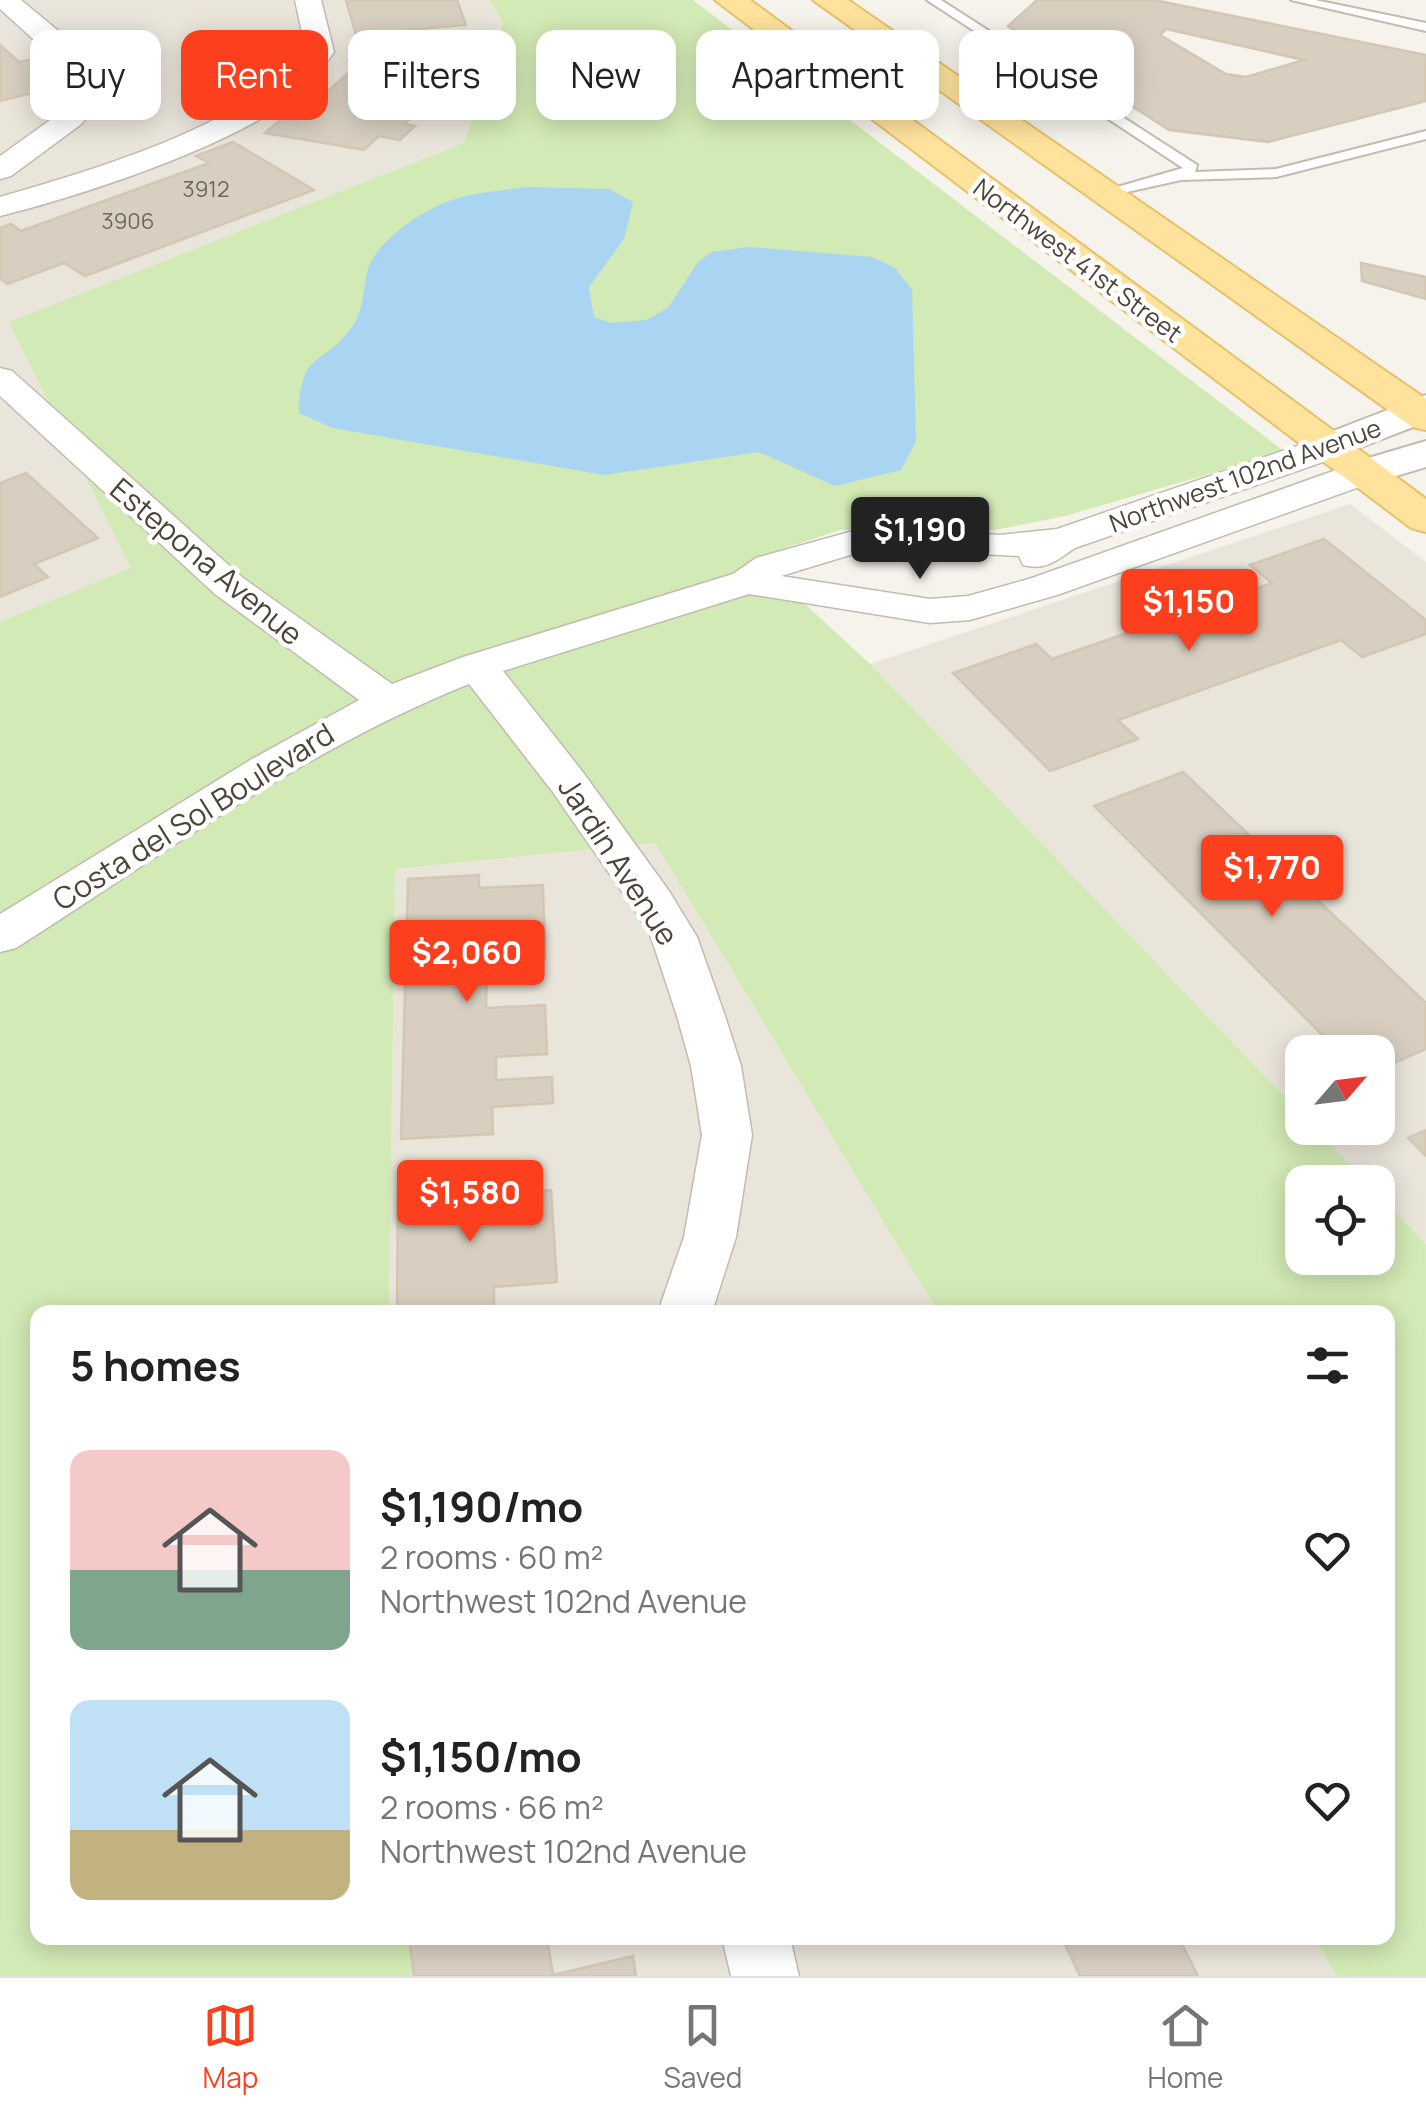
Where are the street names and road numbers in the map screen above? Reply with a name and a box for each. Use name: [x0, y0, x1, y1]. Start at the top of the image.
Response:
street label: Northwest 41st Street: [966, 170, 1190, 350]
street label: Northwest 102nd Avenue: [1104, 410, 1386, 540]
street label: Estepona Avenue: [102, 468, 312, 654]
street label: Costa del Sol Boulevard: [45, 713, 341, 919]
street label: Jardin Avenue: [549, 769, 689, 953]

